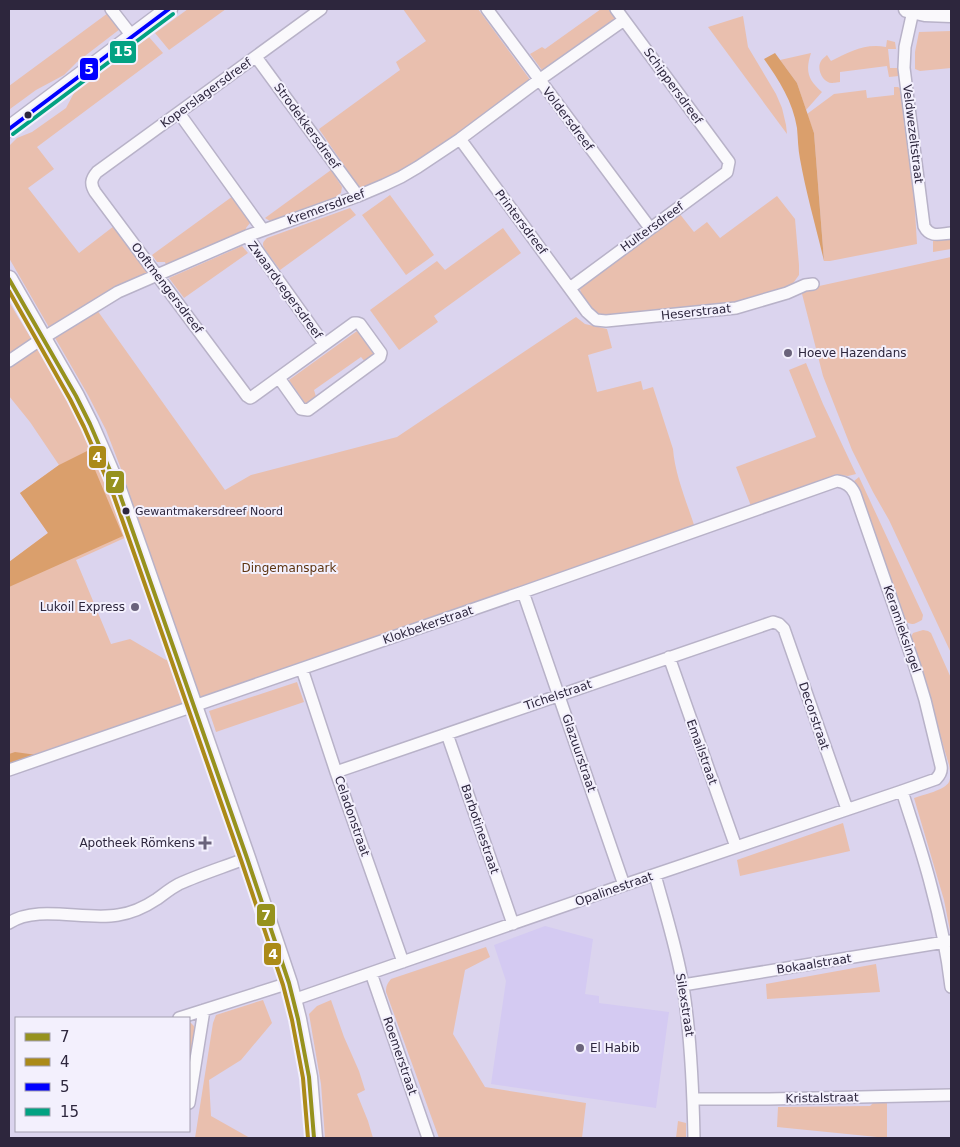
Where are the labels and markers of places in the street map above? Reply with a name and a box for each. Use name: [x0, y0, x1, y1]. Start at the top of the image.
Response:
unlabelled marker: [23, 110, 33, 120]
place label: Hoeve Hazendans: [798, 346, 907, 360]
marker: Hoeve Hazendans: [782, 347, 794, 359]
place label: Gewantmakersdreef Noord: [135, 505, 283, 518]
marker: Gewantmakersdreef Noord: [121, 506, 131, 516]
place label: Lukoil Express: [40, 600, 125, 614]
marker: Lukoil Express: [129, 601, 141, 613]
place label: Apotheek Römkens: [79, 836, 195, 850]
marker: Apotheek Römkens: [199, 837, 211, 849]
place label: El Habib: [590, 1041, 640, 1055]
marker: El Habib: [574, 1042, 586, 1054]

